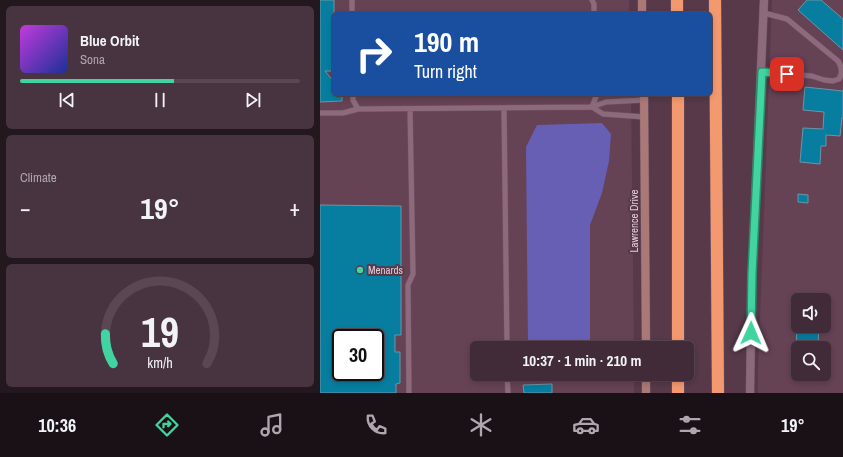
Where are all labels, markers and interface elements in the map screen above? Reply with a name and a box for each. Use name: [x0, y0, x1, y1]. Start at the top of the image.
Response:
text: 190 m: [414, 23, 479, 61]
icon: right: [348, 28, 400, 80]
text: Blue Orbit: [80, 30, 139, 51]
text: Sona: [80, 51, 105, 68]
pin: [770, 57, 804, 91]
text: Turn right: [414, 59, 477, 84]
icon: arrive: [776, 63, 798, 85]
icon: previous: [56, 89, 78, 111]
icon: pause: [149, 89, 171, 111]
icon: next: [242, 89, 264, 111]
text: Climate: [20, 169, 57, 186]
text: 19°: [140, 188, 180, 228]
street label: Lawrence Drive: [627, 189, 641, 253]
text: −: [20, 193, 31, 223]
text: +: [289, 193, 300, 223]
place label: Menards: [368, 263, 404, 277]
marker: Menards: [355, 265, 365, 275]
map controls: [791, 293, 831, 381]
button: sound: [791, 293, 831, 333]
text: 19: [141, 303, 179, 359]
position arrow: [730, 312, 772, 354]
speed limit sign: 30: [332, 329, 384, 381]
button: search: [791, 341, 831, 381]
text: 10:37 · 1 min · 210 m: [523, 350, 641, 371]
text: km/h: [147, 352, 173, 371]
icon: directions: [153, 411, 181, 439]
icon: music: [258, 411, 286, 439]
icon: phone: [362, 411, 390, 439]
icon: climate: [467, 411, 495, 439]
icon: car: [572, 411, 600, 439]
icon: filters: [676, 411, 704, 439]
text: 10:36: [38, 413, 76, 438]
text: 19°: [781, 413, 805, 438]

